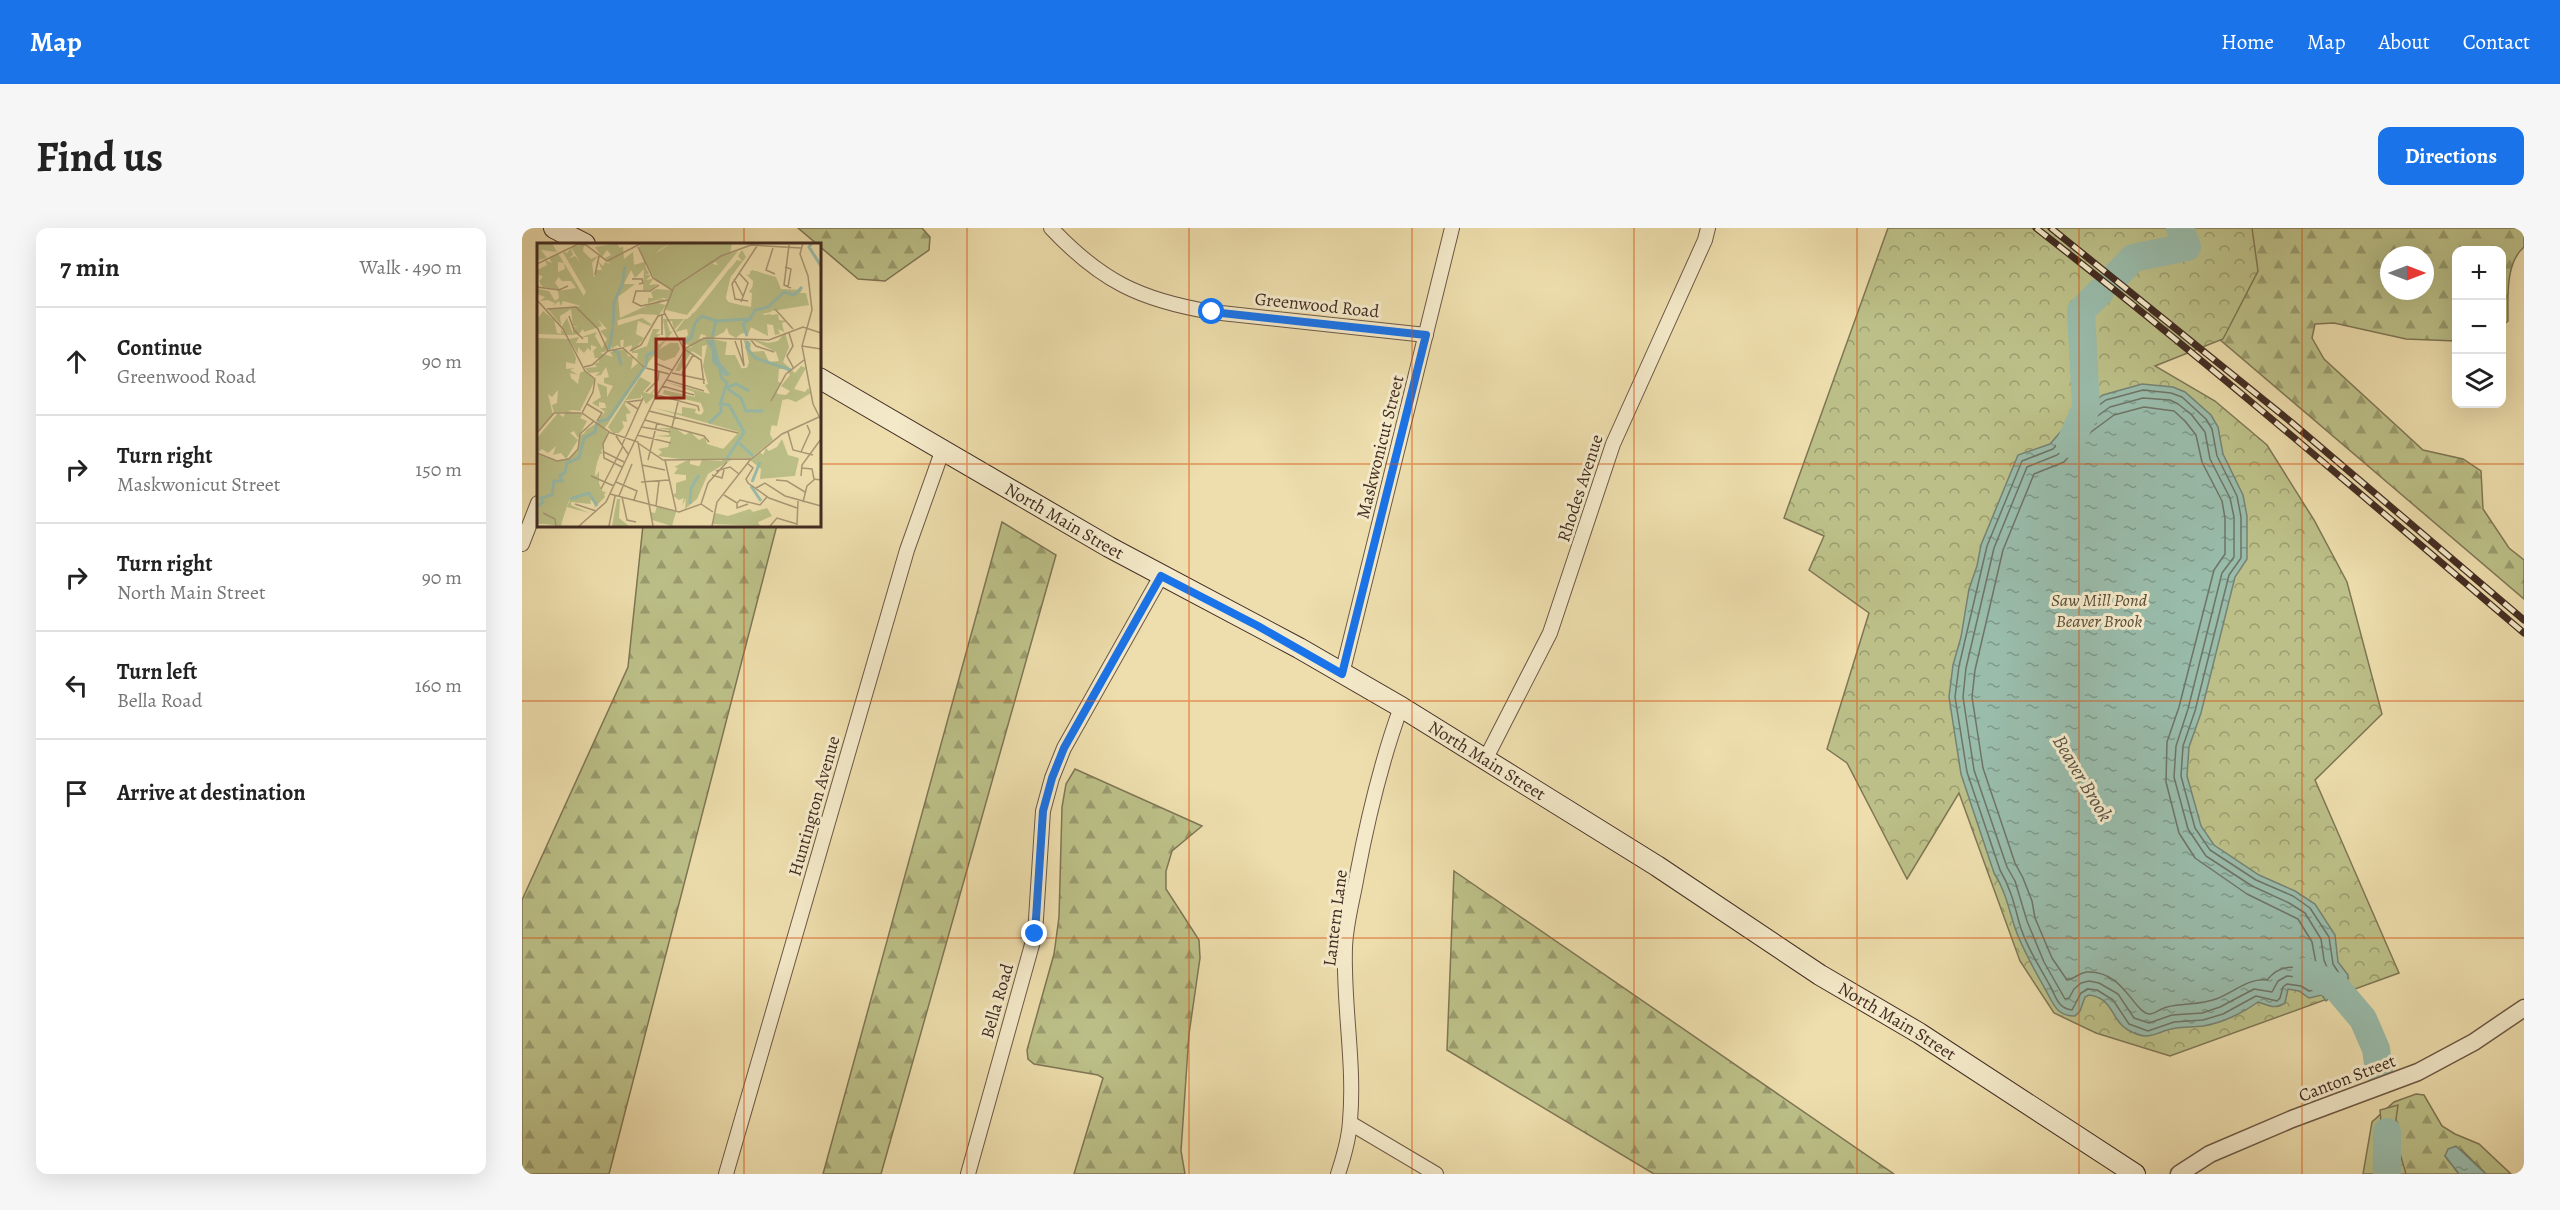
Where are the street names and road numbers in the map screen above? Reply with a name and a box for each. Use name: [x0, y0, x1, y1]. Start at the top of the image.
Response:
street label: Greenwood Road: [1254, 287, 1381, 324]
street label: Maskwonicut Street: [1351, 373, 1409, 521]
street label: Rhodes Avenue: [1551, 431, 1609, 545]
street label: North Main Street: [1000, 477, 1128, 565]
street label: North Main Street: [1424, 715, 1550, 806]
street label: Huntington Avenue: [782, 733, 846, 879]
street label: Lantern Lane: [1317, 868, 1353, 968]
street label: Bella Road: [975, 960, 1019, 1041]
street label: North Main Street: [1834, 976, 1961, 1066]
street label: Canton Street: [2295, 1048, 2399, 1108]

